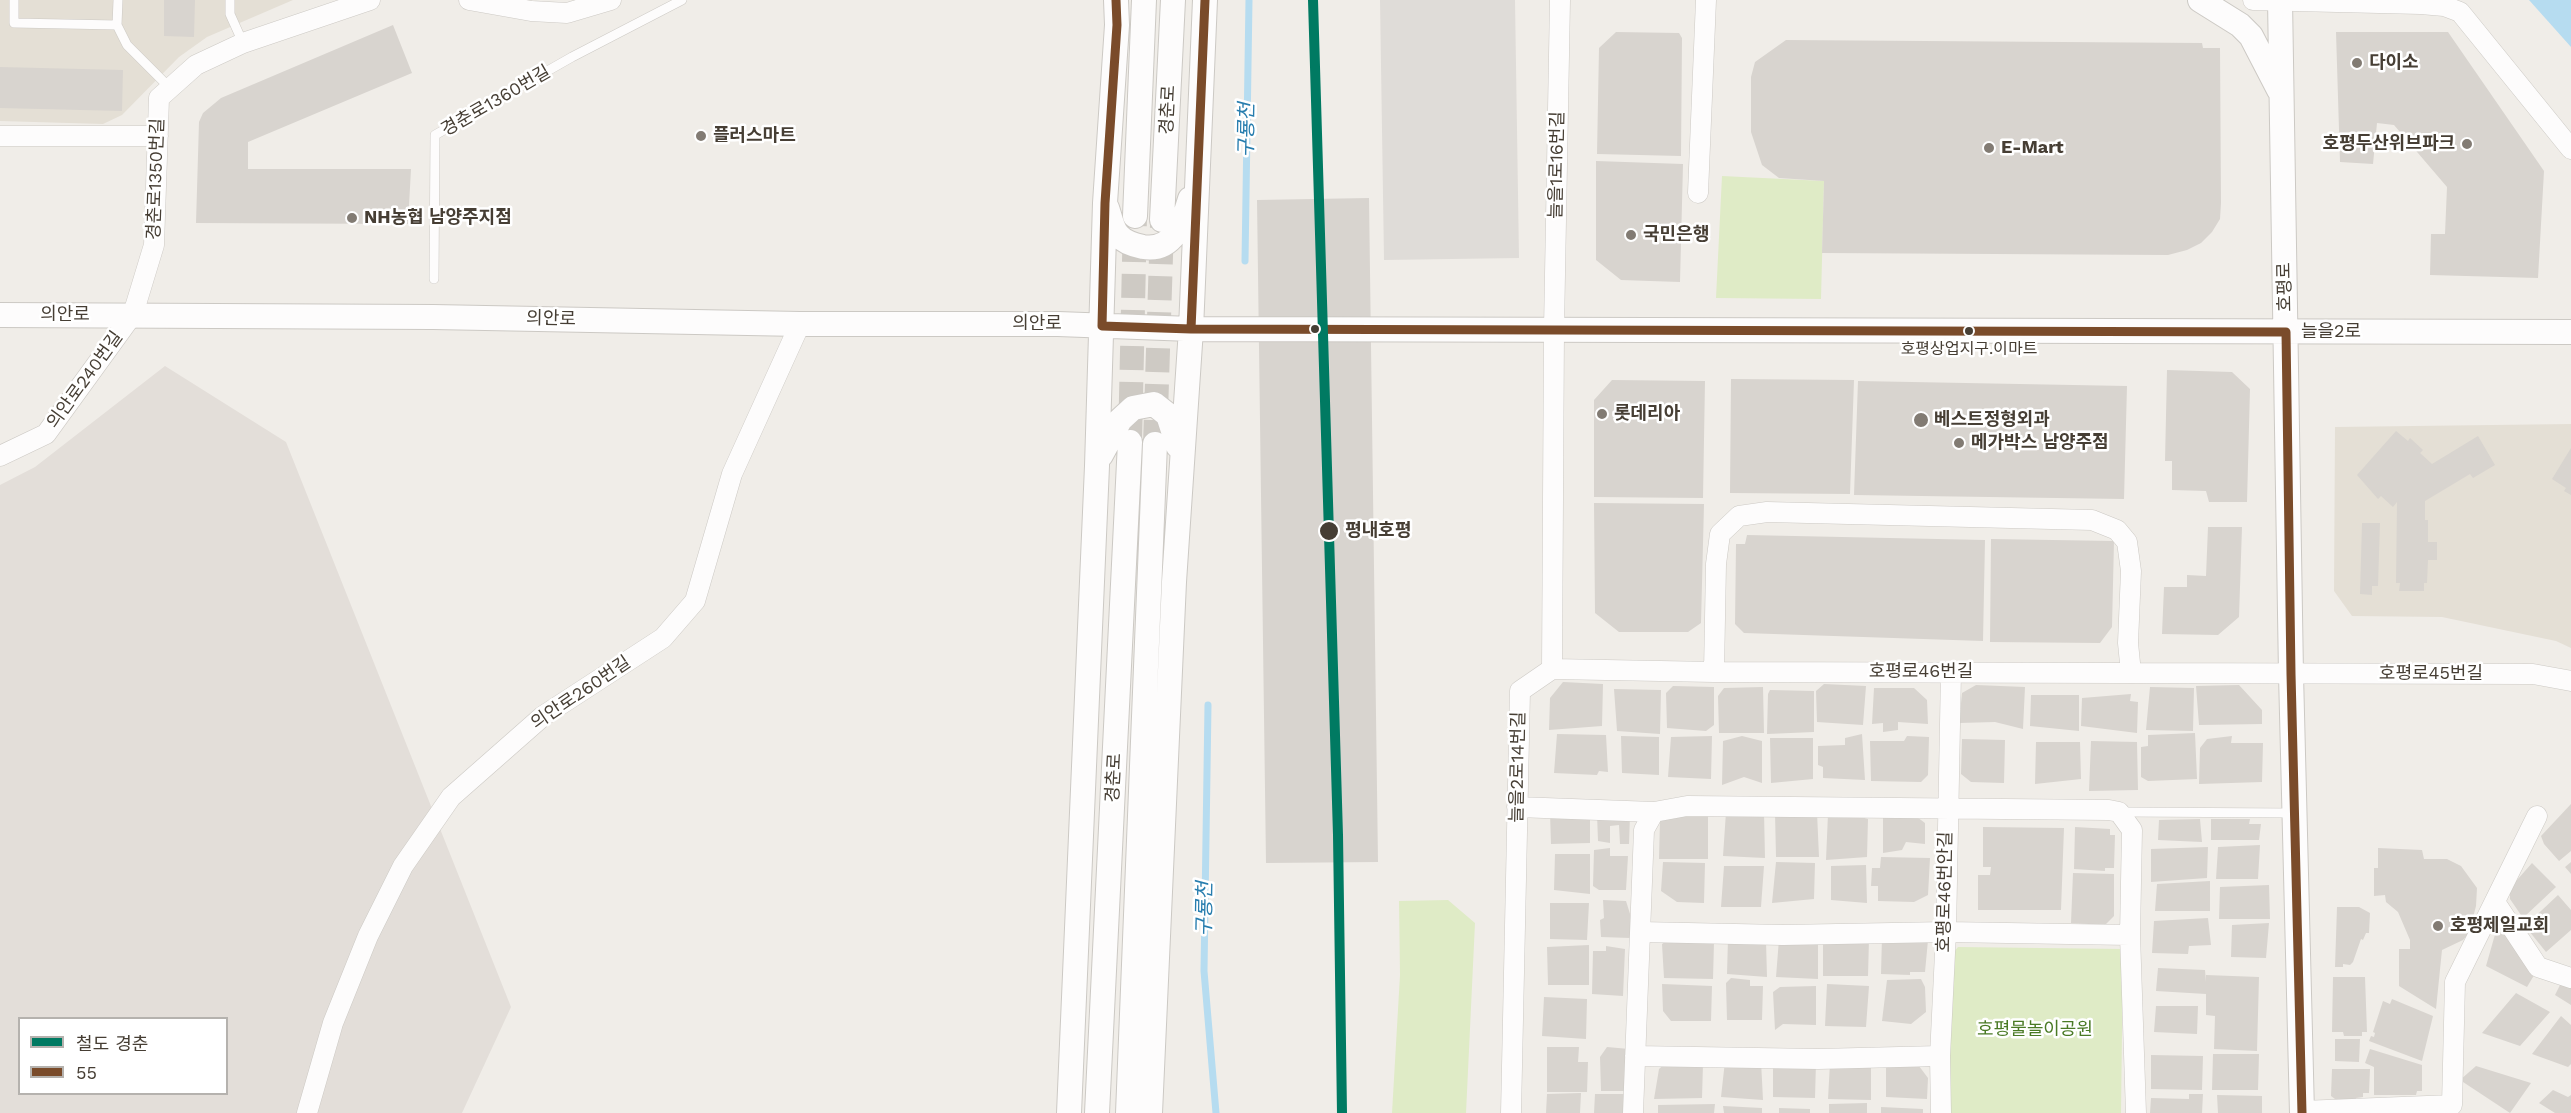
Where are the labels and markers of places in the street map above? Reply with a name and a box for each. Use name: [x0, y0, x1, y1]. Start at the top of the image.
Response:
place label: 다이소: [2369, 52, 2419, 74]
marker: 다이소: [2350, 56, 2364, 70]
place label: 플러스마트: [713, 125, 796, 147]
marker: 플러스마트: [694, 129, 708, 143]
place label: 호평두산위브파크: [2323, 133, 2455, 155]
place label: E-Mart: [2001, 137, 2064, 159]
marker: 호평두산위브파크: [2460, 137, 2474, 151]
marker: E-Mart: [1982, 141, 1996, 155]
place label: NH농협 남양주지점: [364, 207, 512, 229]
marker: NH농협 남양주지점: [345, 211, 359, 225]
place label: 국민은행: [1643, 224, 1709, 246]
marker: 국민은행: [1624, 228, 1638, 242]
unlabelled marker: [1309, 323, 1321, 335]
marker: 호평상업지구.이마트: [1963, 325, 1975, 337]
place label: 호평상업지구.이마트: [1901, 339, 2037, 359]
place label: 롯데리아: [1614, 403, 1680, 425]
marker: 롯데리아: [1595, 407, 1609, 421]
place label: 베스트정형외과: [1934, 409, 2050, 431]
marker: 베스트정형외과: [1912, 411, 1930, 429]
place label: 메가박스 남양주점: [1971, 432, 2109, 454]
marker: 메가박스 남양주점: [1952, 436, 1966, 450]
marker: 평내호평: [1318, 520, 1340, 542]
place label: 평내호평: [1345, 520, 1411, 542]
place label: 호평제일교회: [2450, 915, 2549, 937]
marker: 호평제일교회: [2431, 919, 2445, 933]

